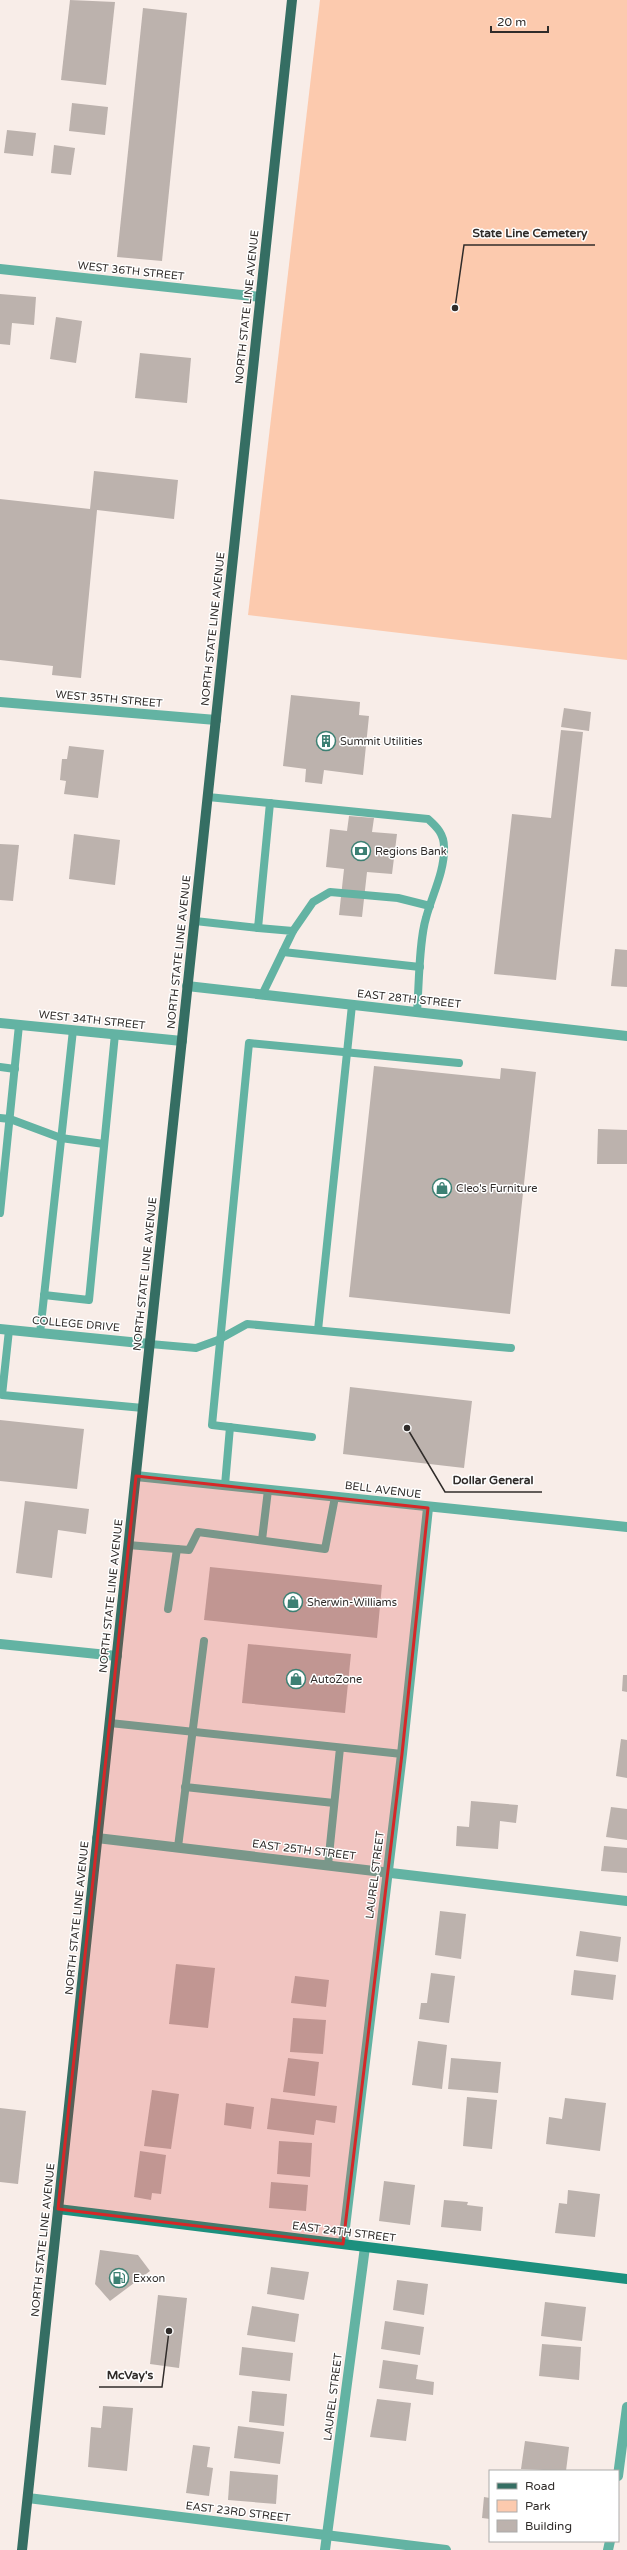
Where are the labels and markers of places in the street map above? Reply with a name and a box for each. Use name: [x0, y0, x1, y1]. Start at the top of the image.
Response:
callout: State Line Cemetery: [464, 221, 595, 245]
building icon: Summit Utilities: [315, 730, 337, 752]
place label: Summit Utilities: [340, 735, 422, 748]
bank icon: Regions Bank: [350, 840, 372, 862]
place label: Regions Bank: [375, 845, 447, 858]
shop icon: Cleo's Furniture: [431, 1177, 453, 1199]
place label: Cleo's Furniture: [456, 1182, 538, 1195]
callout: Dollar General: [445, 1468, 542, 1492]
shop icon: Sherwin-Williams: [282, 1591, 304, 1613]
place label: Sherwin-Williams: [307, 1596, 397, 1609]
shop icon: AutoZone: [285, 1668, 307, 1690]
place label: AutoZone: [310, 1673, 362, 1686]
fuel station icon: Exxon: [108, 2267, 130, 2289]
place label: Exxon: [133, 2272, 165, 2285]
callout: McVay's: [99, 2363, 162, 2387]

